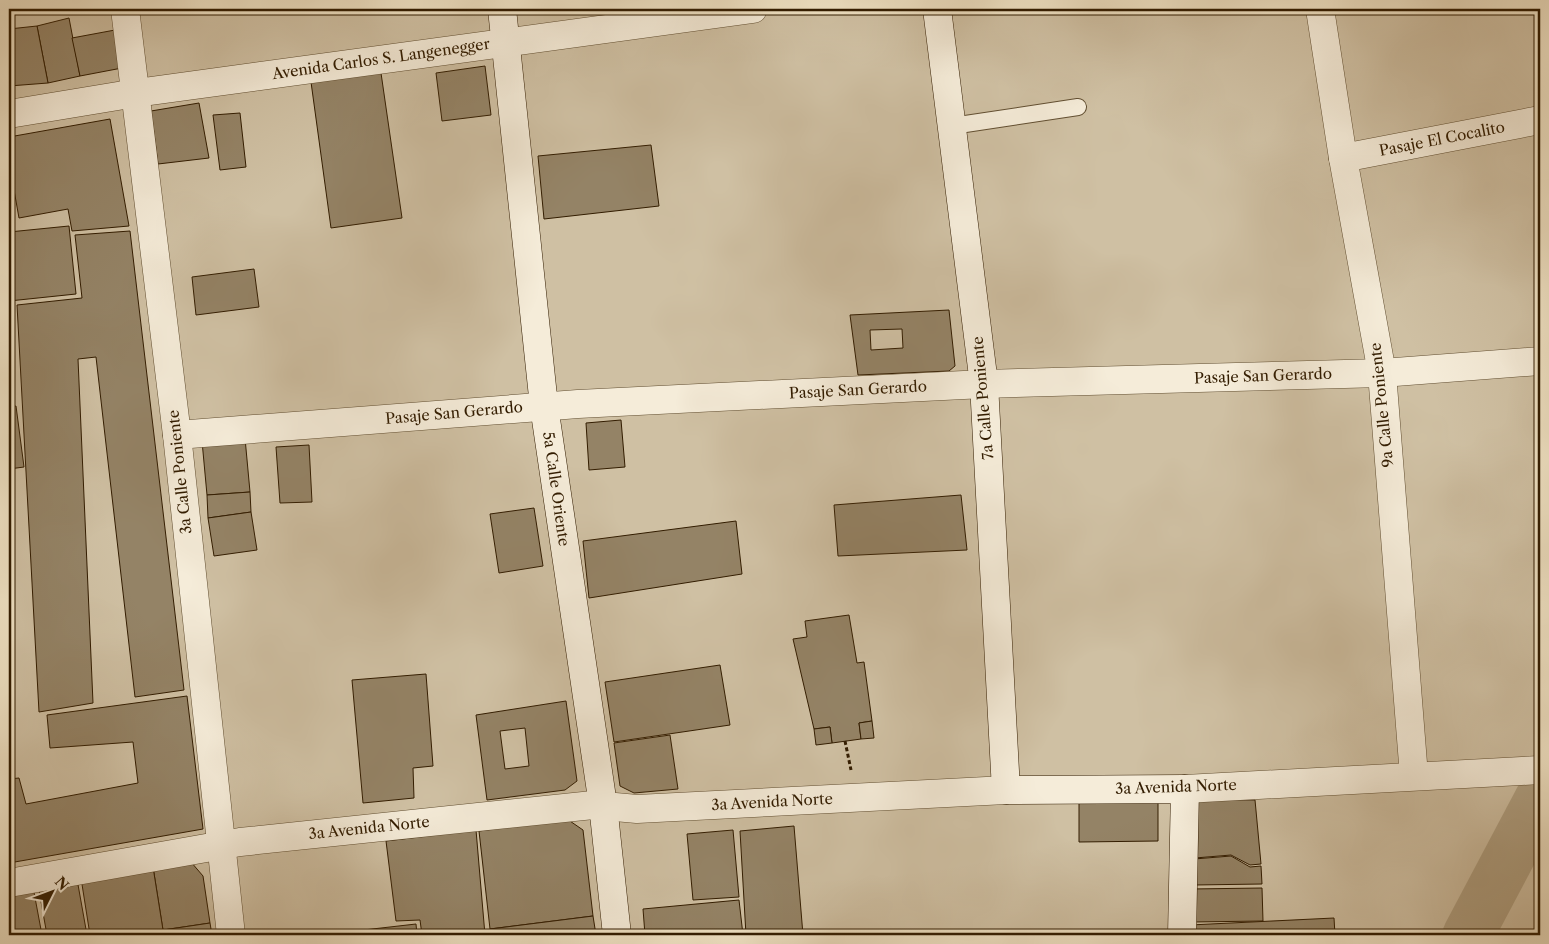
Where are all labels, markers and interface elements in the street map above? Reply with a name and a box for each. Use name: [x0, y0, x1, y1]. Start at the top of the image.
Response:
street label: Avenida Carlos S. Langenegger: [270, 34, 492, 83]
street label: Pasaje El Cocalito: [1377, 117, 1506, 160]
street label: 7a Calle Poniente: [968, 335, 997, 461]
street label: 9a Calle Poniente: [1365, 342, 1398, 468]
street label: Pasaje San Gerardo: [1194, 364, 1332, 387]
street label: Pasaje San Gerardo: [789, 376, 927, 403]
street label: Pasaje San Gerardo: [384, 397, 524, 428]
street label: 3a Calle Poniente: [164, 409, 195, 535]
street label: 5a Calle Oriente: [539, 430, 574, 547]
street label: 3a Avenida Norte: [1115, 775, 1237, 798]
street label: 3a Avenida Norte: [711, 789, 833, 814]
street label: 3a Avenida Norte: [307, 812, 430, 843]
north arrow: [28, 866, 78, 916]
text: N: [51, 873, 72, 894]

